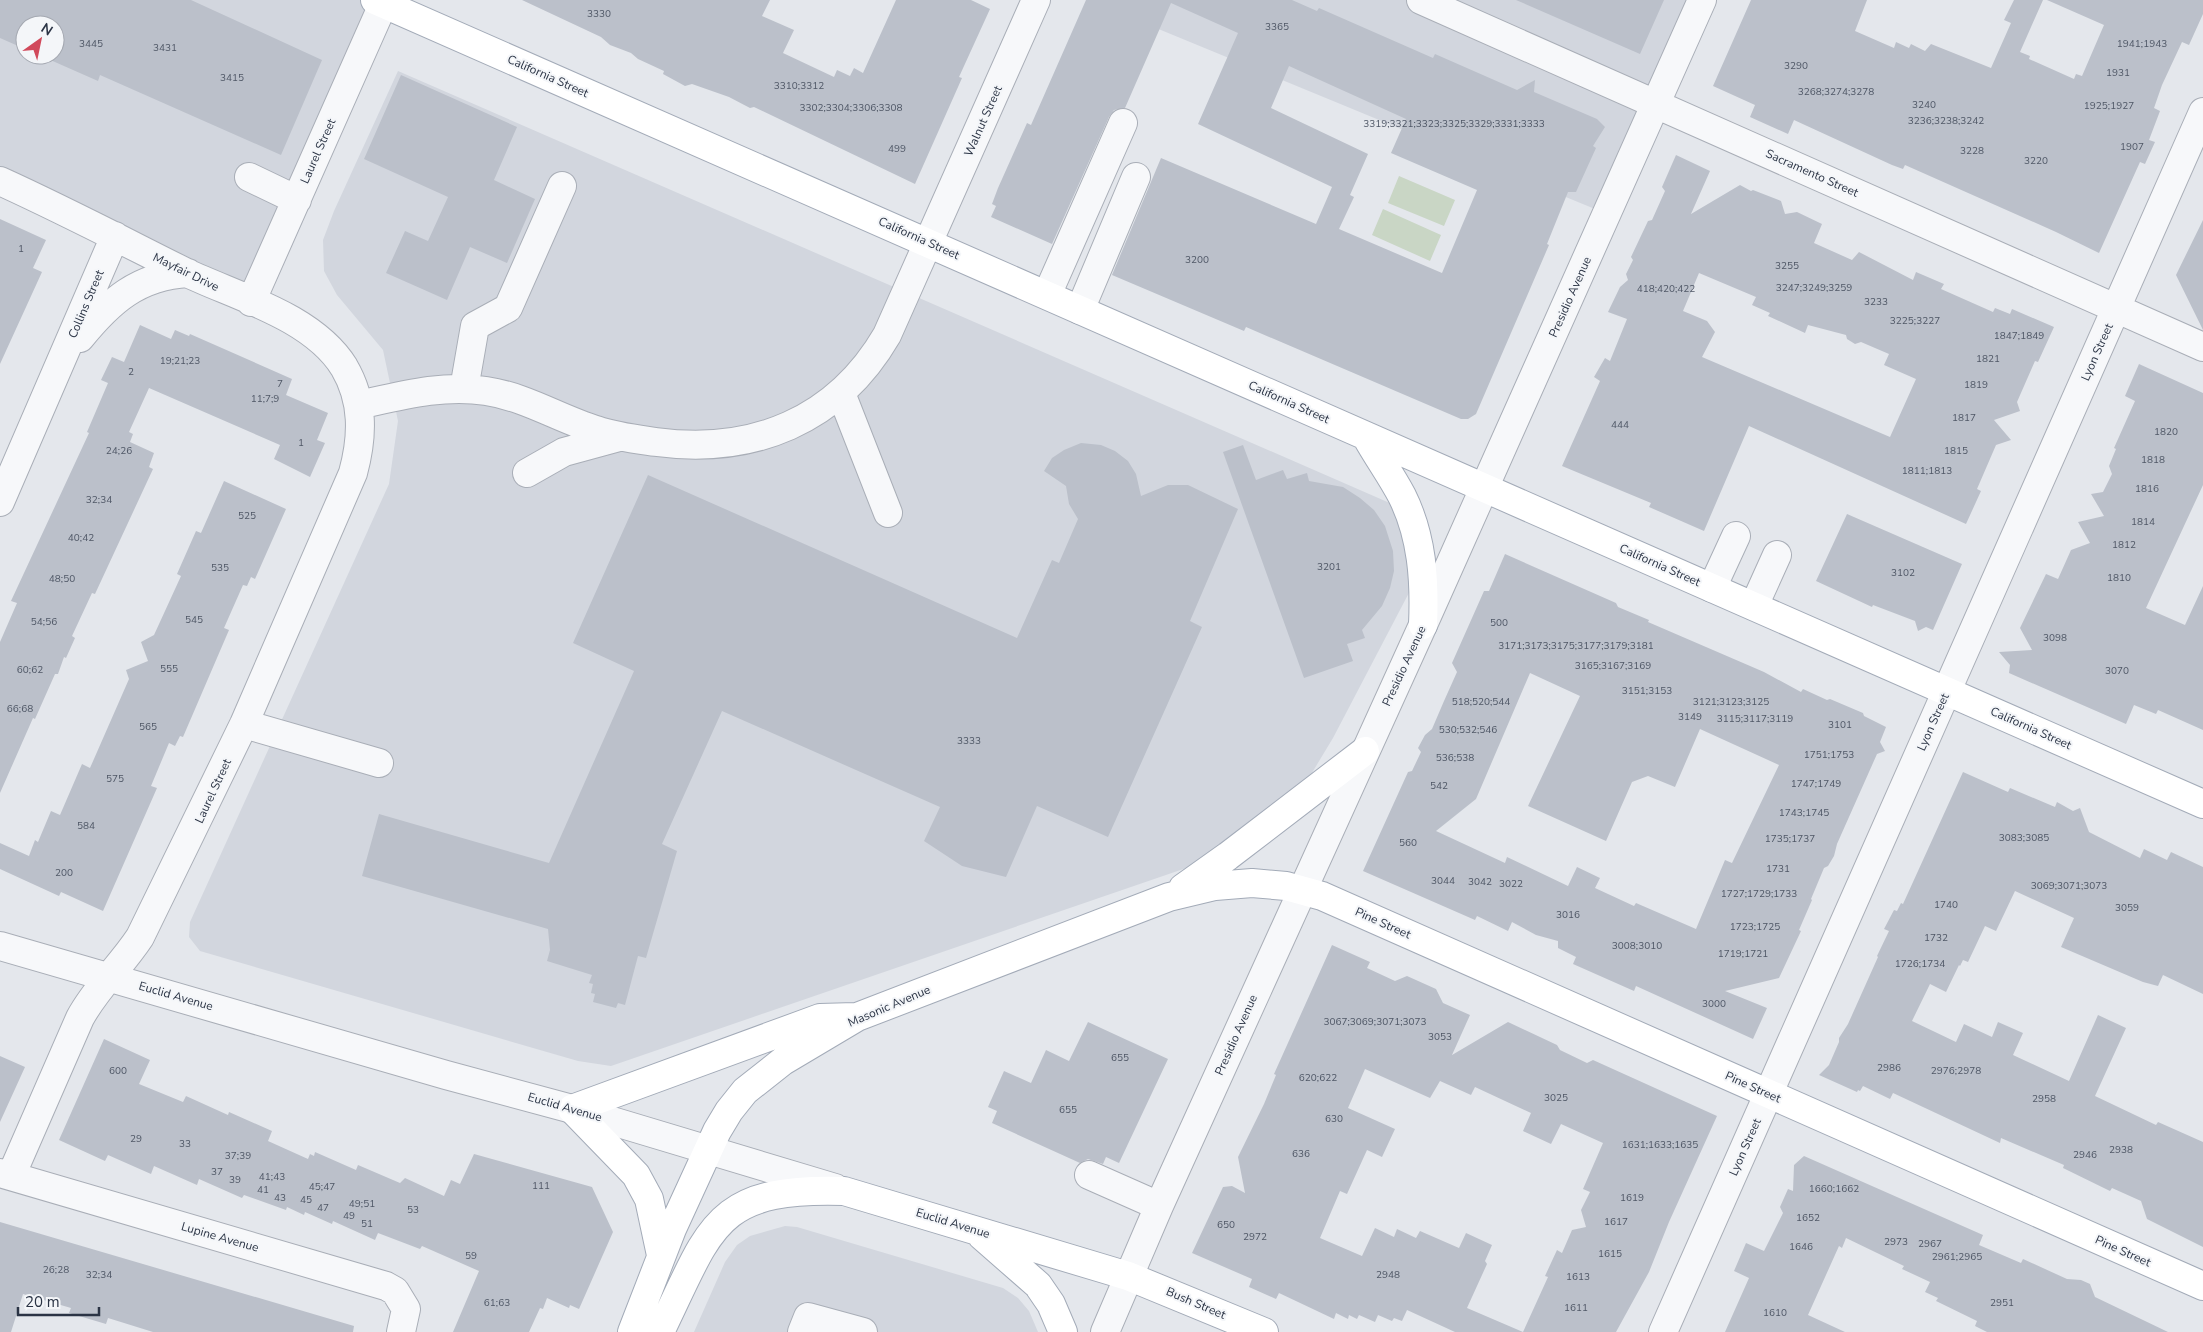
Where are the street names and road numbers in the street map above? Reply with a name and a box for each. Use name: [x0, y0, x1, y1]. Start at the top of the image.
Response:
street label: California Street: [505, 51, 592, 101]
street label: Walnut Street: [960, 82, 1006, 159]
street label: Laurel Street: [297, 115, 340, 186]
street label: Sacramento Street: [1763, 145, 1862, 201]
street label: California Street: [876, 213, 963, 263]
street label: Mayfair Drive: [150, 249, 222, 295]
street label: Presidio Avenue: [1545, 254, 1595, 340]
street label: Collins Street: [64, 267, 108, 341]
street label: Lyon Street: [2077, 320, 2117, 383]
street label: California Street: [1246, 377, 1333, 427]
street label: California Street: [1617, 540, 1704, 590]
street label: Presidio Avenue: [1378, 623, 1430, 709]
street label: Lyon Street: [1913, 690, 1953, 753]
street label: California Street: [1988, 703, 2075, 753]
street label: Laurel Street: [191, 755, 235, 826]
street label: Pine Street: [1353, 904, 1414, 943]
street label: Euclid Avenue: [137, 978, 215, 1014]
street label: Masonic Avenue: [845, 981, 933, 1031]
street label: Presidio Avenue: [1211, 992, 1261, 1078]
street label: Pine Street: [1723, 1068, 1784, 1107]
street label: Euclid Avenue: [526, 1089, 604, 1125]
street label: Lyon Street: [1725, 1115, 1765, 1178]
street label: Euclid Avenue: [914, 1204, 992, 1242]
street label: Lupine Avenue: [179, 1218, 261, 1256]
street label: Pine Street: [2093, 1232, 2154, 1271]
street label: Bush Street: [1164, 1283, 1229, 1323]

